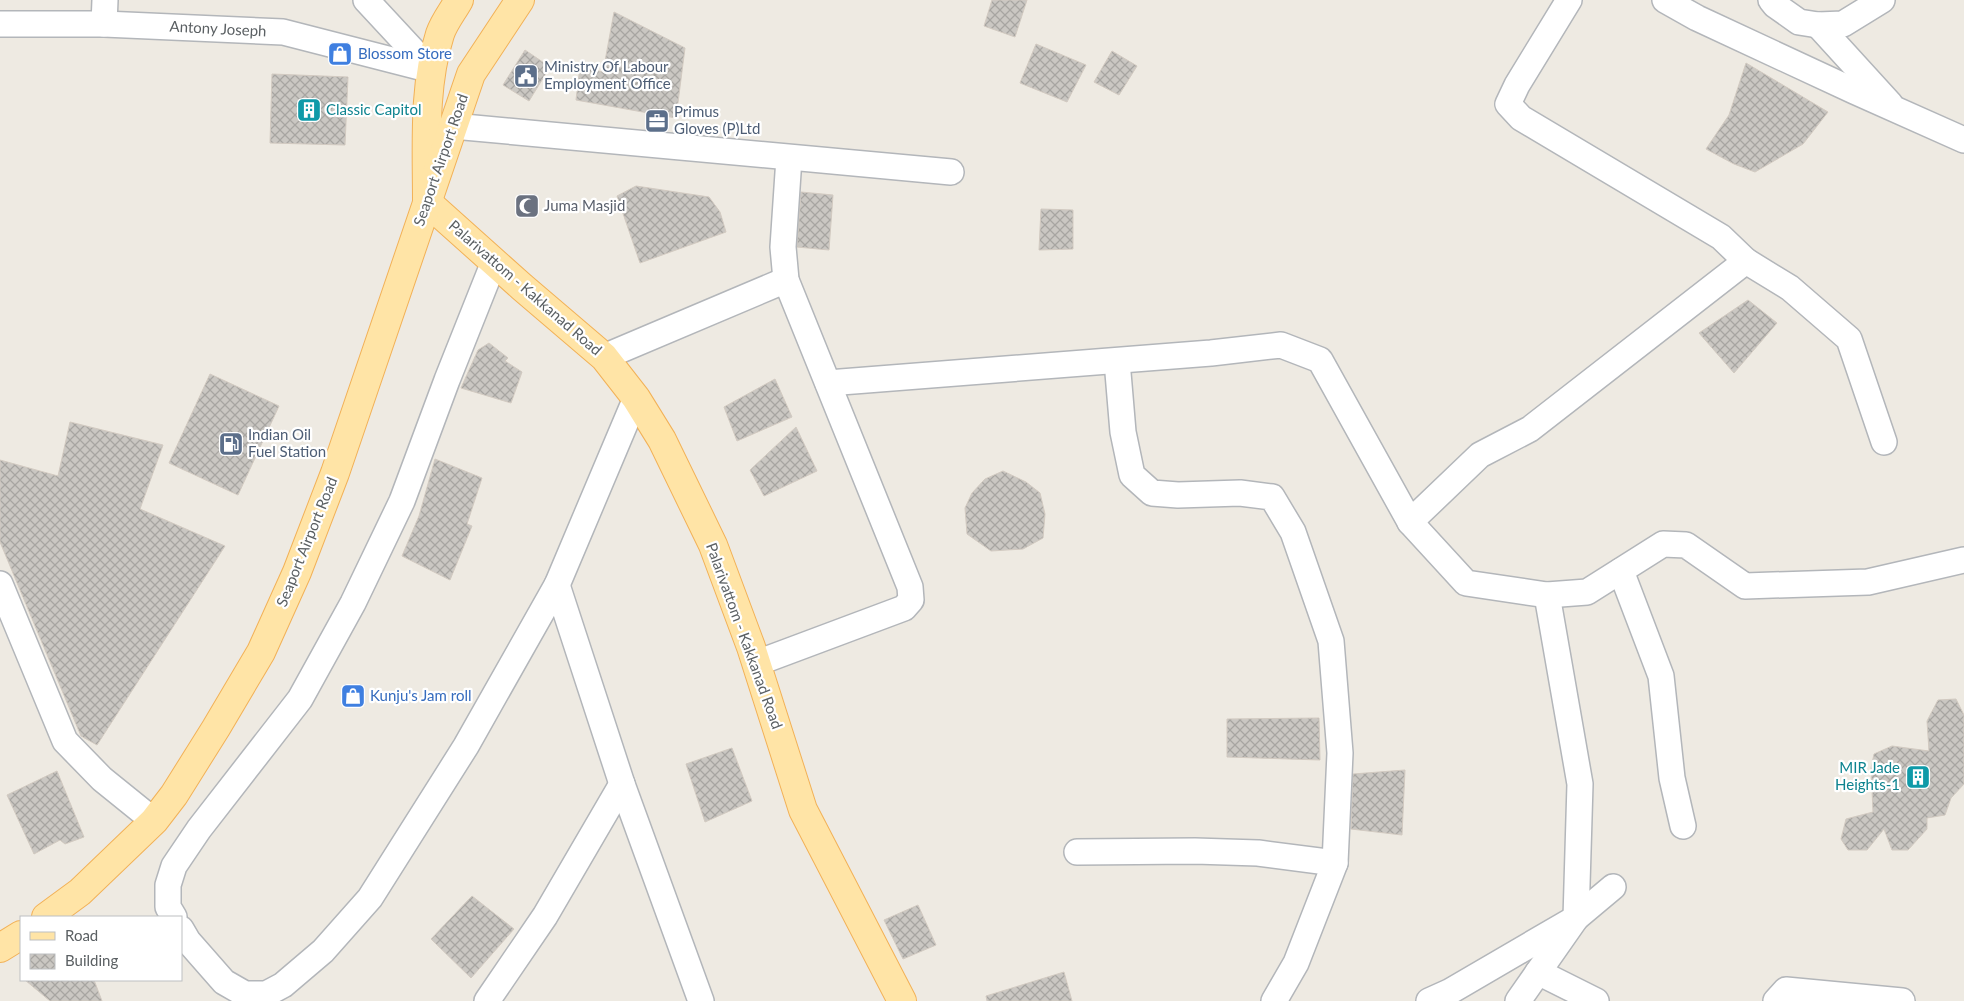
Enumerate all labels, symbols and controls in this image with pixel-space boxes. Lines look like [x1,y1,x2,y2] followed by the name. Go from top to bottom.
[169,16,267,40] street label: Antony Joseph
[327,41,353,67] shop icon: Blossom Store
[358,44,452,62] place label: Blossom Store
[544,57,671,92] place label: Ministry Of Labour Employment Office
[513,63,539,89] public building icon: Ministry Of Labour Employment Office
[409,91,471,228] street label: Seaport Airport Road
[296,97,322,123] building icon: Classic Capitol
[326,100,421,118] place label: Classic Capitol
[674,102,760,137] place label: Primus Gloves (P)Ltd
[644,108,670,134] office icon: Primus Gloves (P)Ltd
[514,193,540,219] mosque icon: Juma Masjid
[544,196,625,214] place label: Juma Masjid
[445,216,606,359] street label: Palarivattom - Kakkanad Road
[248,425,326,460] place label: Indian Oil Fuel Station
[218,431,244,457] fuel station icon: Indian Oil Fuel Station
[272,474,340,609] street label: Seaport Airport Road
[703,540,787,731] street label: Palarivattom - Kakkanad Road
[340,683,366,709] shop icon: Kunju's Jam roll
[370,686,472,704] place label: Kunju's Jam roll
[1835,758,1900,793] place label: MIR Jade Heights-1
[1905,764,1931,790] building icon: MIR Jade Heights-1
[20,916,182,981] legend
[65,926,98,944] text: Road
[65,951,118,969] text: Building

